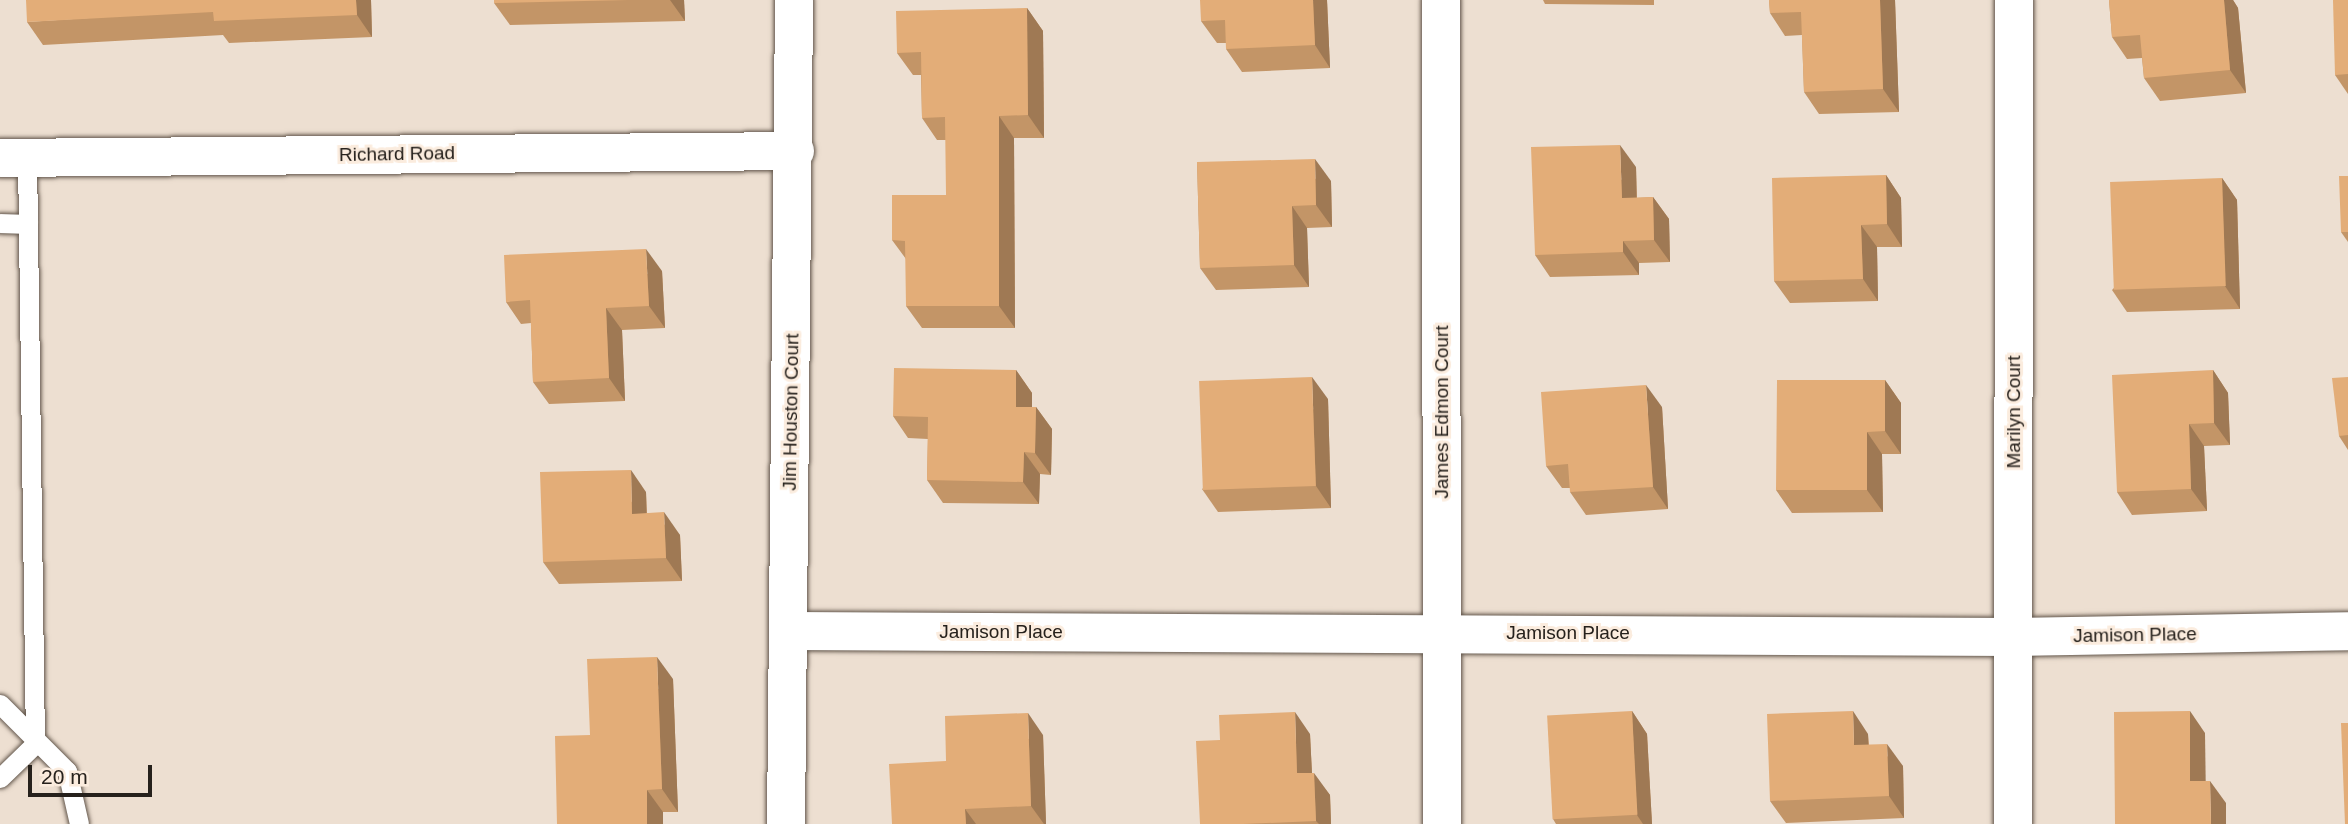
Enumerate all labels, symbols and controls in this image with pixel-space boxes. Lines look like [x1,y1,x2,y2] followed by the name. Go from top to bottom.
[339,142,455,166] street label: Richard Road
[1431,325,1453,499] street label: James Edmon Court
[778,333,804,491] street label: Jim Houston Court
[2003,356,2025,468] street label: Marilyn Court
[939,621,1063,643] street label: Jamison Place
[1506,622,1630,644] street label: Jamison Place
[2073,623,2197,647] street label: Jamison Place
[32,750,156,794] scale bar
[41,765,88,788] text: 20 m

